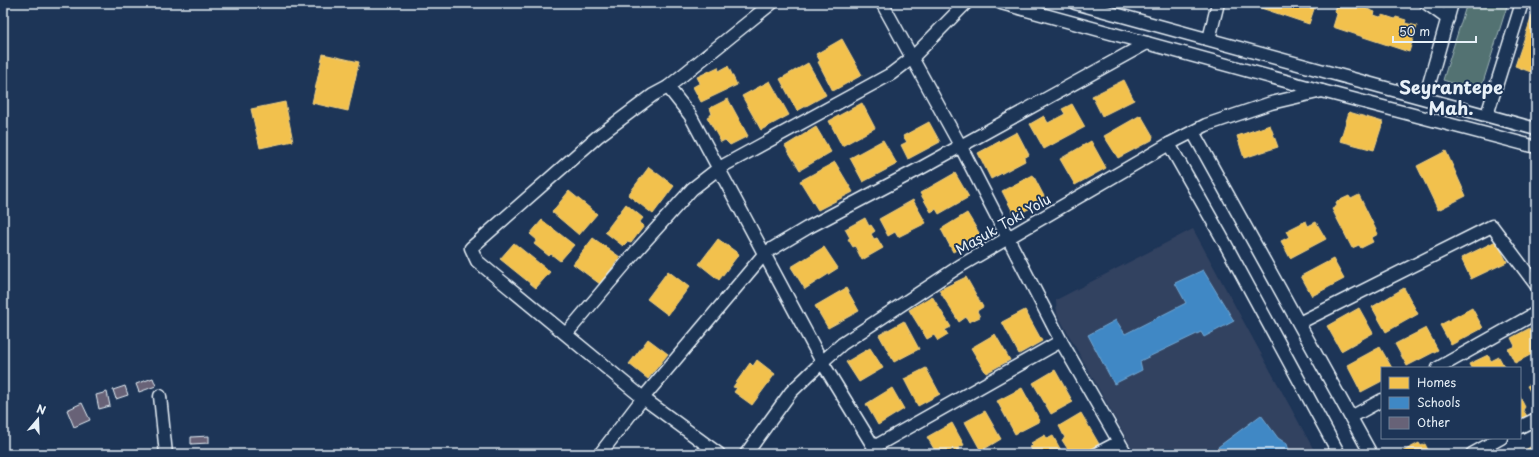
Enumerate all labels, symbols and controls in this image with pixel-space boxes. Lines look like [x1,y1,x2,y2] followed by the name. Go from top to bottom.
[1393,18,1476,44] scale bar
[1399,22,1430,40] text: 50 m
[1399,73,1503,121] district label: Seyrantepe Mah.
[951,188,1055,260] street label: Maşuk Toki Yolu
[1381,367,1521,439] legend
[1417,373,1456,391] text: Homes
[1417,393,1461,411] text: Schools
[18,399,58,439] north arrow
[35,400,49,419] text: N
[1417,413,1450,431] text: Other

